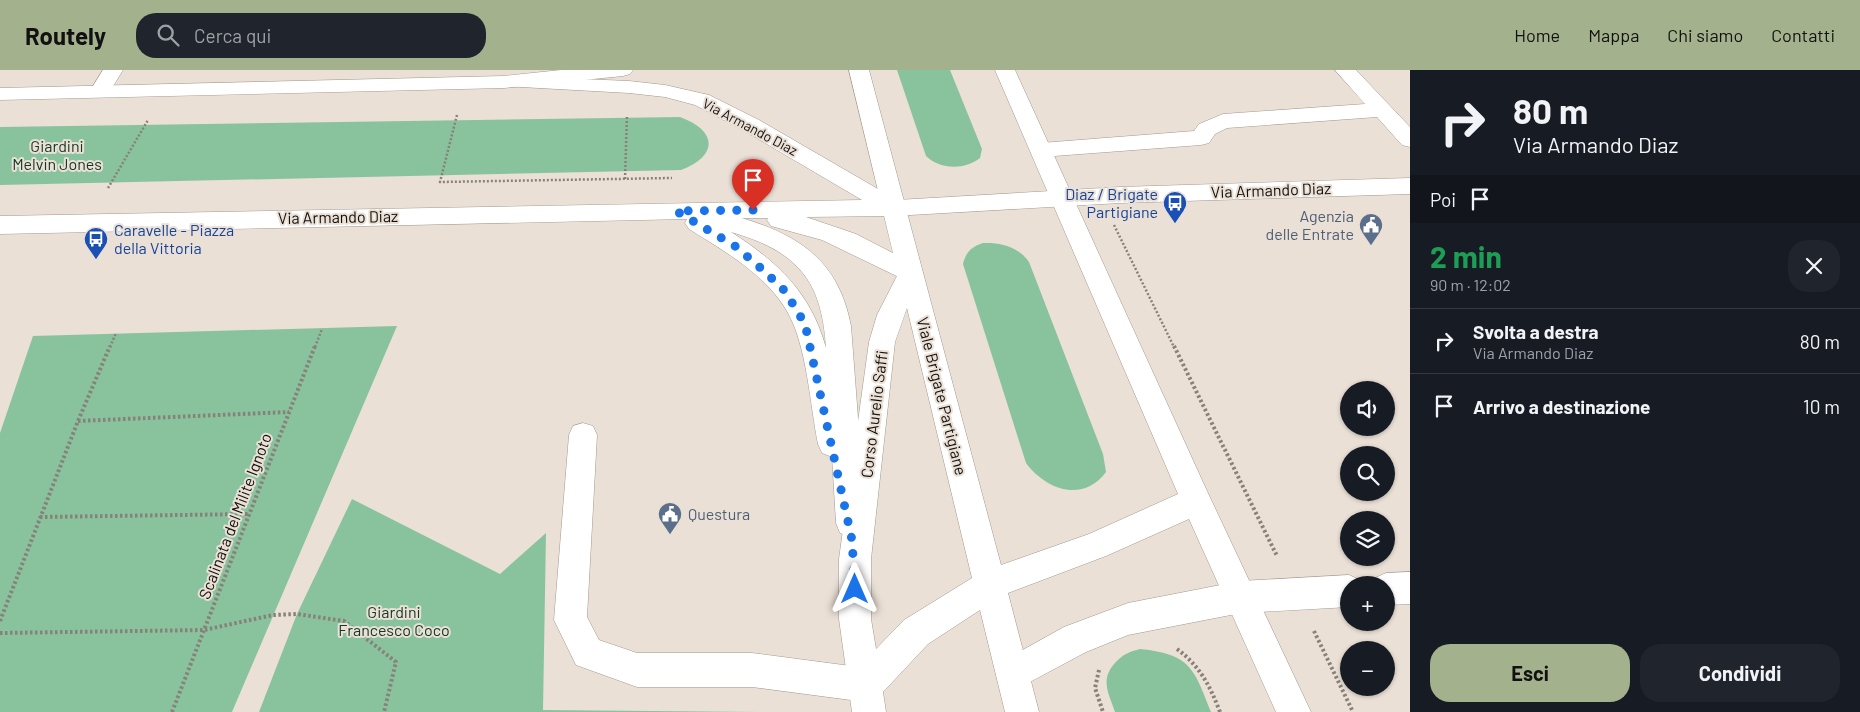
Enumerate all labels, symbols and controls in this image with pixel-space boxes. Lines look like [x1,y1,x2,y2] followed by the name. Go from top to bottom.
[136,13,486,58] search box
[25,21,106,50] text: Routely
[154,21,182,49] icon: search
[194,24,271,47] text: Cerca qui
[1514,24,1560,46] text: Home
[1588,24,1639,46] text: Mappa
[1667,24,1743,46] text: Chi siamo
[1771,24,1835,46] text: Contatti
[1513,89,1588,131] text: 80 m
[1430,90,1495,155] icon: right
[700,94,801,159] street label: Via Armando Diaz
[1513,131,1678,157] text: Via Armando Diaz
[12,136,102,173] park label: Giardini Melvin Jones
[732,159,774,210] pin
[739,166,767,194] icon: arrive
[1211,178,1331,201] street label: Via Armando Diaz
[1065,184,1158,221] place label: Diaz / Brigate Partigiane
[1466,185,1494,213] icon: arrive
[1430,188,1456,211] text: Poi
[1162,190,1188,224] bus stop icon: Diaz / Brigate Partigiane
[278,206,398,227] street label: Via Armando Diaz
[1266,206,1354,243] place label: Agenzia delle Entrate
[1358,212,1384,246] public building icon: Agenzia delle Entrate
[114,220,234,257] place label: Caravelle - Piazza della Vittoria
[83,226,109,260] bus stop icon: Caravelle - Piazza della Vittoria
[1430,238,1502,274] text: 2 min
[1788,240,1840,292] button: close
[1430,275,1511,294] text: 90 m · 12:02
[914,315,971,477] street label: Viale Brigate Partigiane
[1473,320,1599,343] text: Svolta a destra
[1430,327,1458,355] icon: right
[1800,330,1840,353] text: 80 m
[1473,343,1593,362] text: Via Armando Diaz
[856,349,891,479] street label: Corso Aurelio Saffi
[1340,381,1395,696] map controls
[1340,381,1395,436] button: sound
[1430,392,1458,420] icon: arrive
[1473,395,1651,418] text: Arrivo a destinazione
[1803,395,1840,418] text: 10 m
[194,430,275,602] street label: Scalinata del Milite Ignoto
[1340,446,1395,501] button: search
[657,501,683,535] public building icon: Questura
[688,504,750,523] place label: Questura
[1340,511,1395,566] button: layers
[828,562,880,614] position arrow
[1340,576,1395,631] button: +
[338,602,450,639] park label: Giardini Francesco Coco
[1340,641,1395,696] button: −
[1430,644,1630,702] button: Esci
[1640,644,1840,702] button: Condividi

